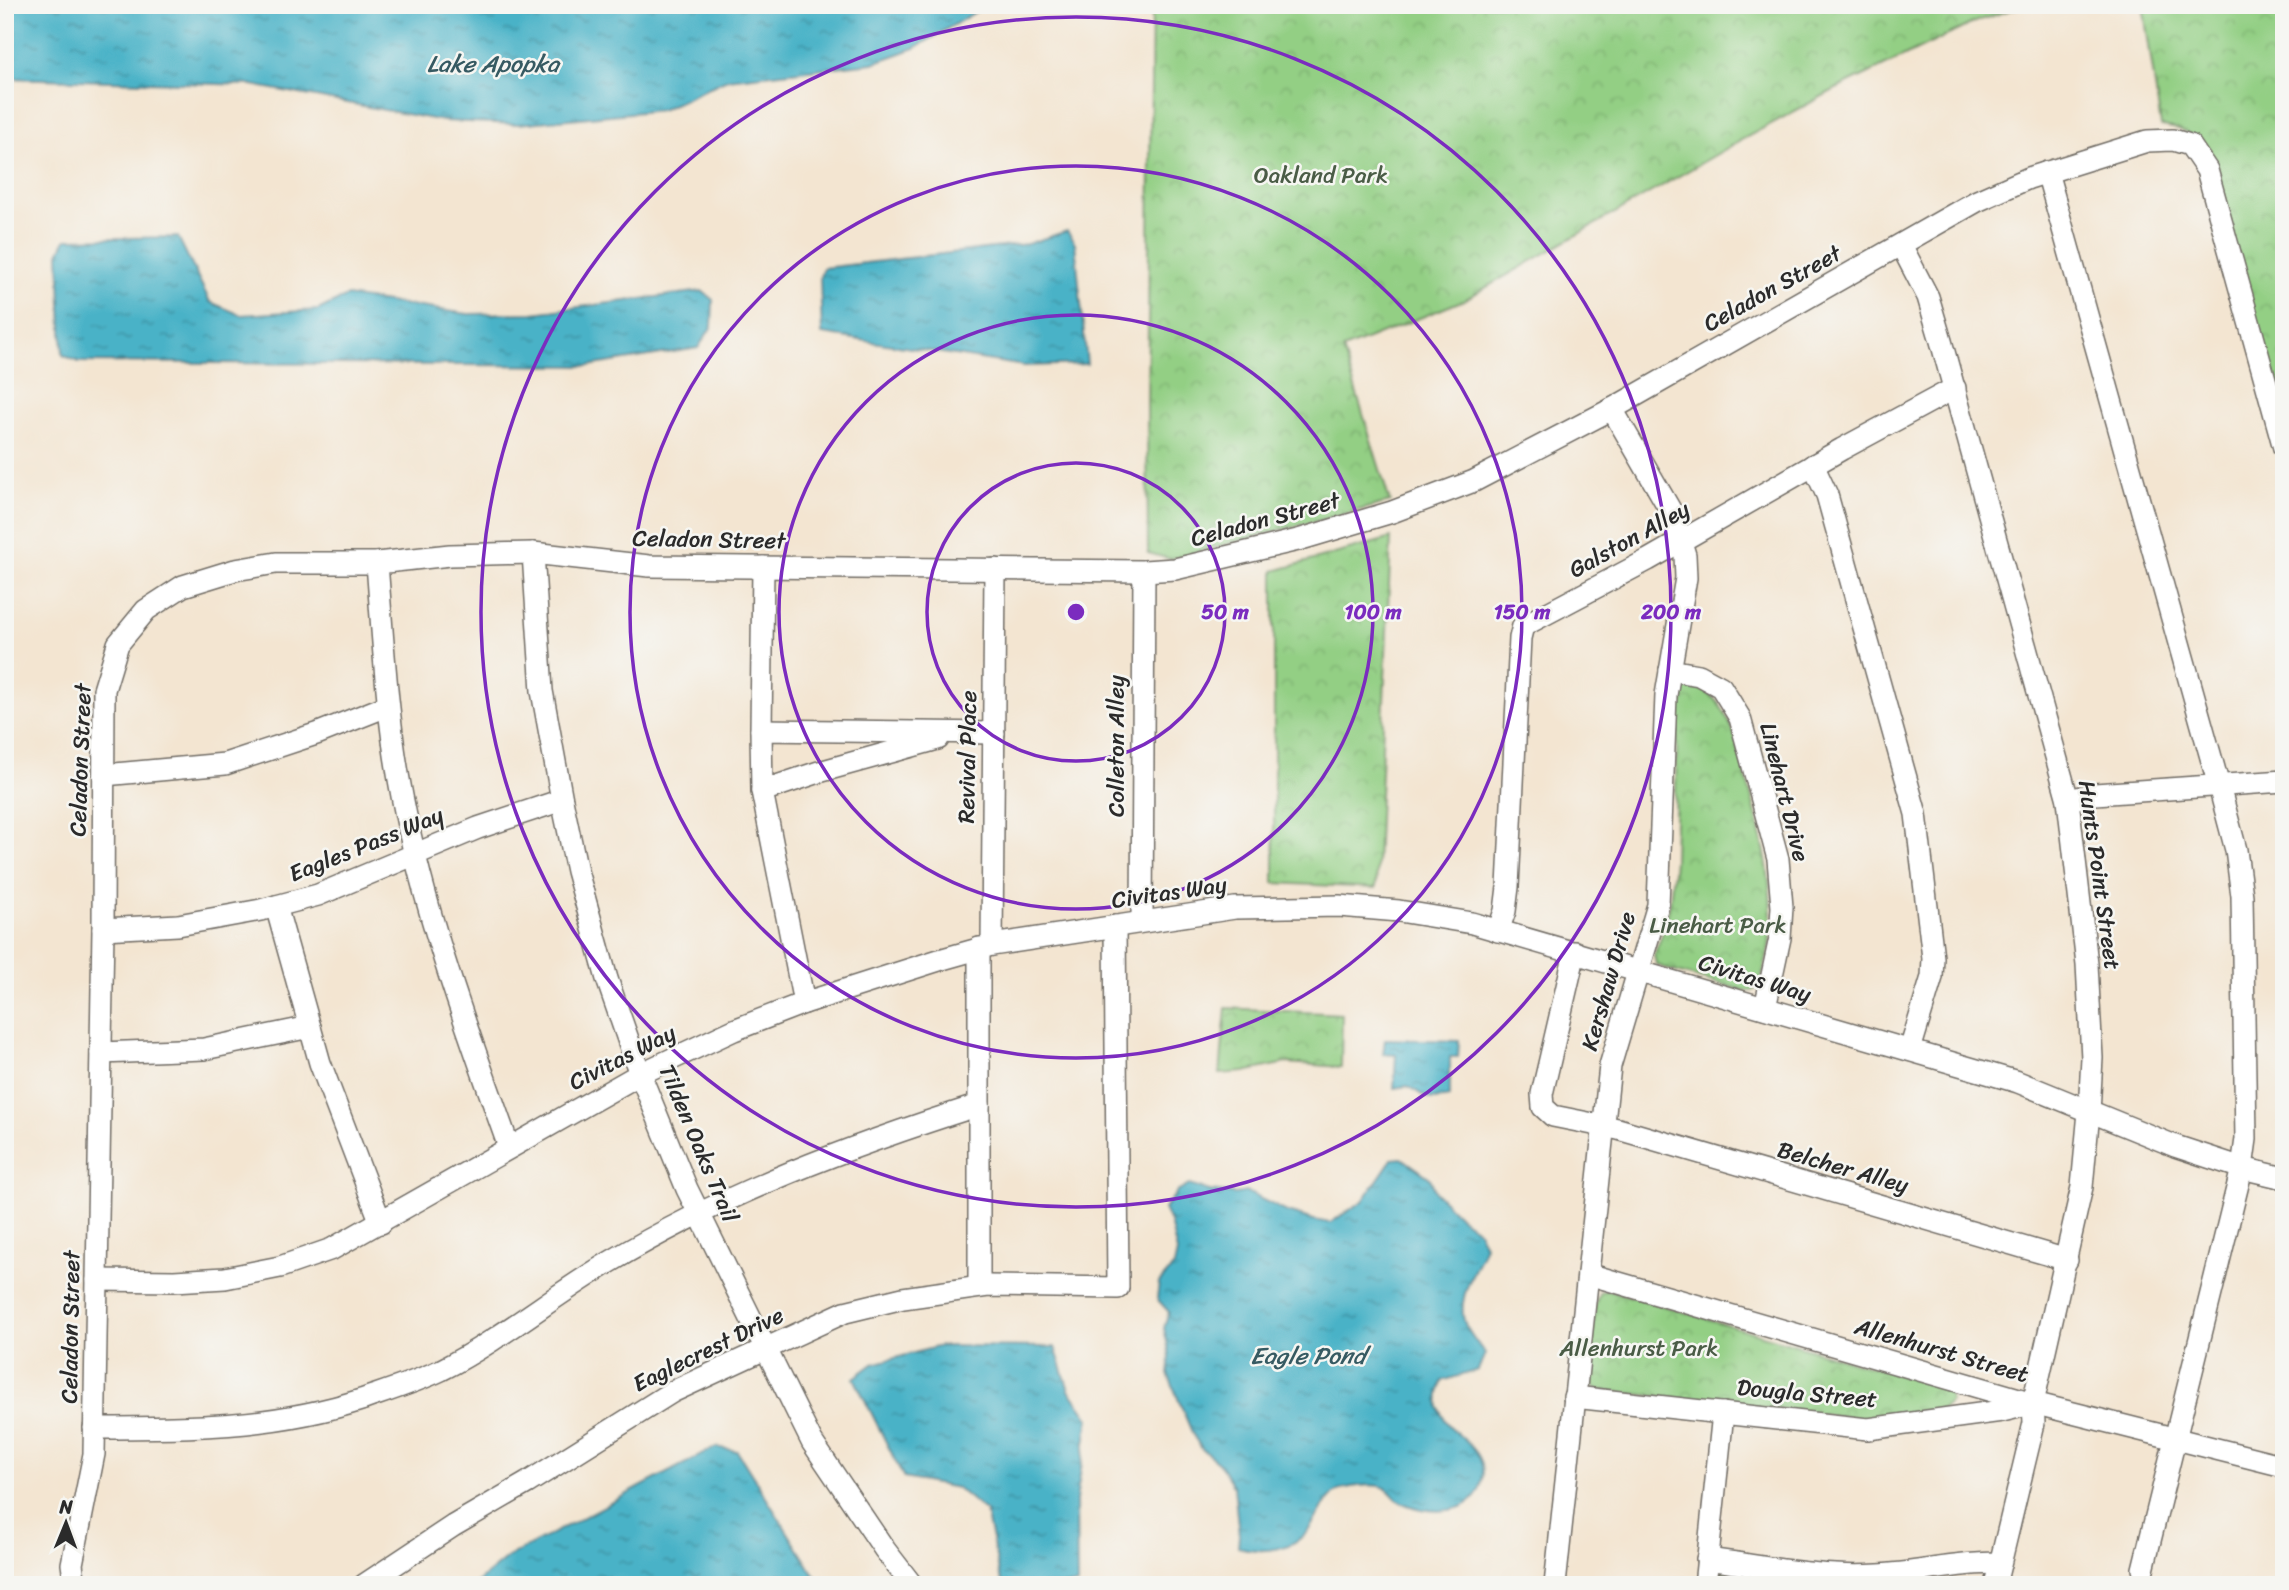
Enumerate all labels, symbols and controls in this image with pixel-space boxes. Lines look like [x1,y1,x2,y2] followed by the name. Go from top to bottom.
[427,43,561,85] water label: Lake Apopka
[1254,155,1388,196] park label: Oakland Park
[1695,233,1851,343] street label: Celadon Street
[1186,479,1346,559] street label: Celadon Street
[1561,489,1698,590] street label: Galston Alley
[632,518,788,561] street label: Celadon Street
[1201,593,1250,631] text: 50 m
[1344,593,1402,631] text: 100 m
[1494,593,1551,631] text: 150 m
[1640,593,1702,631] text: 200 m
[1064,600,1088,624] centre of rings
[1096,675,1137,817] street label: Colleton Alley
[57,681,104,837] street label: Celadon Street
[946,690,989,824] street label: Revival Place
[1747,718,1822,866] street label: Linehart Drive
[2066,778,2133,973] street label: Hunts Point Street
[283,795,450,894] street label: Eagles Pass Way
[1109,864,1229,921] street label: Civitas Way
[1649,905,1787,946] park label: Linehart Park
[1569,906,1648,1056] street label: Kershaw Drive
[1693,942,1816,1015] street label: Civitas Way
[561,1013,683,1102] street label: Civitas Way
[647,1058,751,1229] street label: Tilden Oaks Trail
[1772,1129,1913,1206] street label: Belcher Alley
[49,1248,92,1404] street label: Celadon Street
[625,1295,791,1404] street label: Eaglecrest Drive
[1849,1306,2034,1395] street label: Allenhurst Street
[1559,1328,1718,1369] park label: Allenhurst Park
[1250,1335,1372,1377] water label: Eagle Pond
[1735,1367,1879,1420] street label: Dougla Street
[32,1488,102,1558] north arrow
[58,1490,74,1523] text: N

